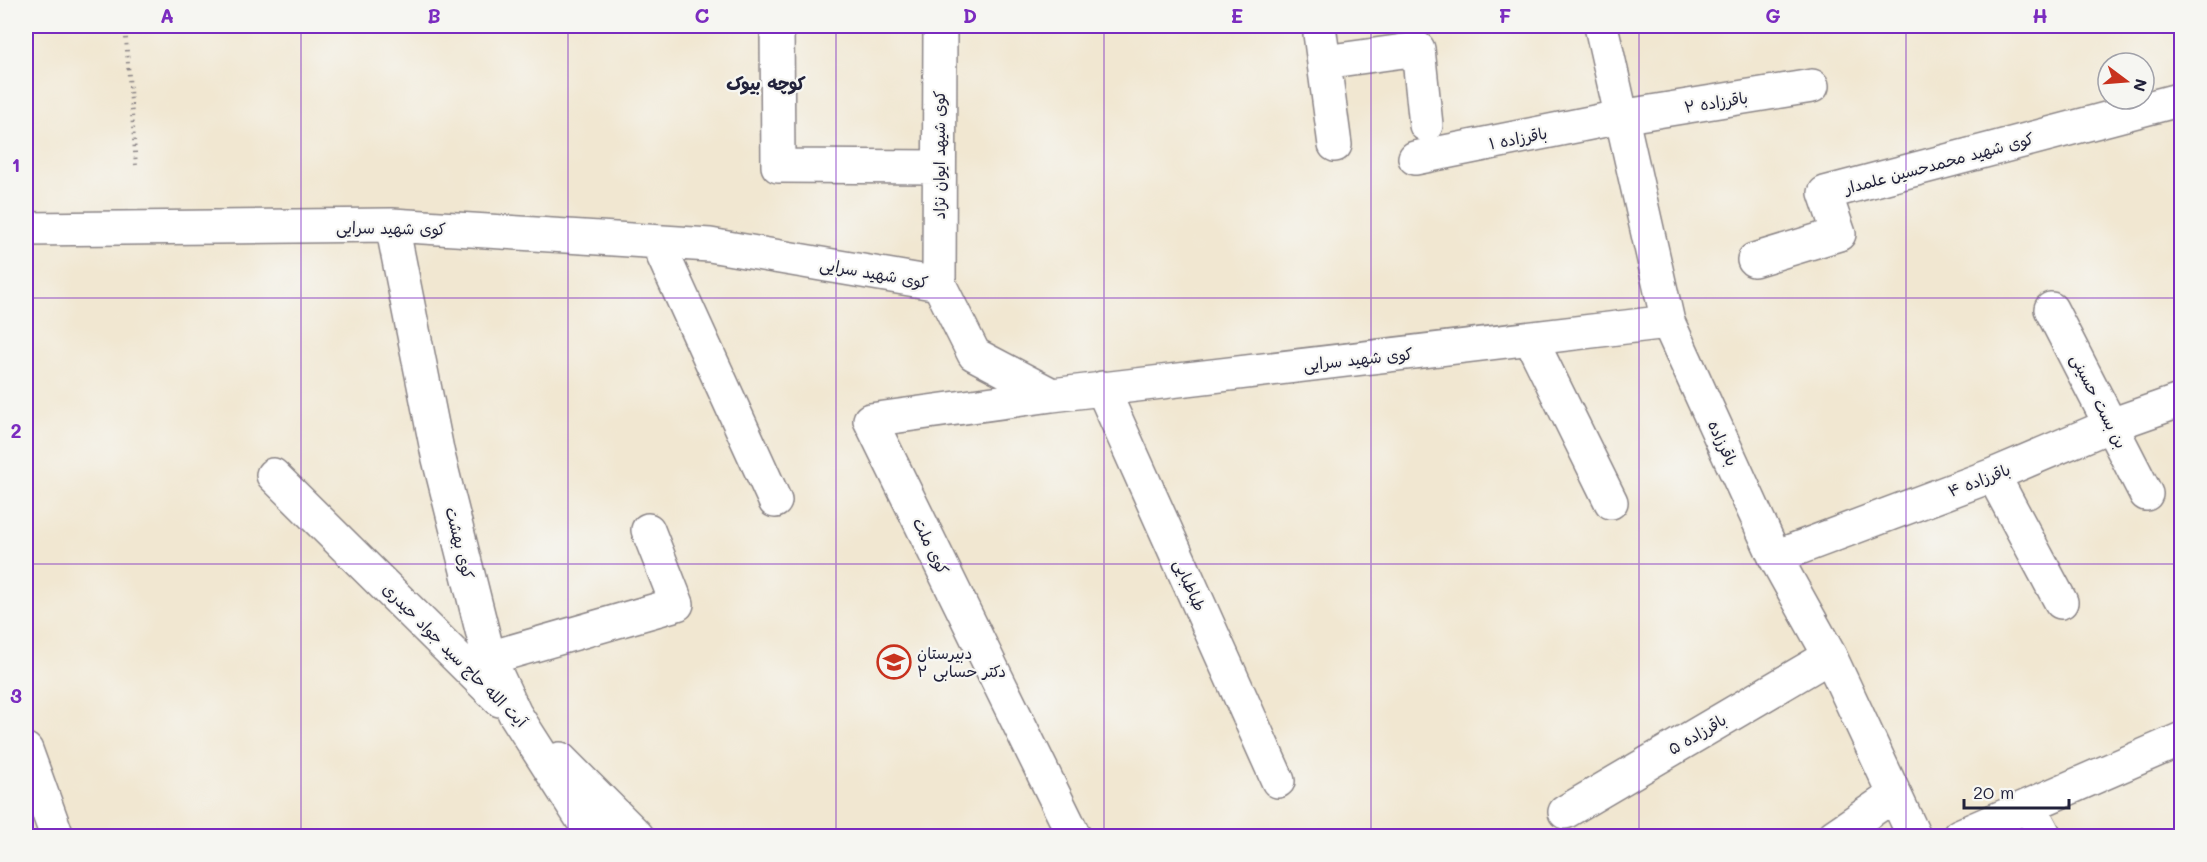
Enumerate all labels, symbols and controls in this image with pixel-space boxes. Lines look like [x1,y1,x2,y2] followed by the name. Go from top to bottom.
[160,2,174,28] text: A
[427,2,441,28] text: B
[695,2,710,28] text: C
[963,2,977,28] text: D
[1231,2,1243,28] text: E
[1499,2,1512,28] text: F
[1765,2,1781,28] text: G
[2032,2,2048,28] text: H
[2096,51,2156,111] north arrow
[726,71,806,95] district label: کوچه بیوک
[2129,77,2153,94] text: N
[1683,86,1749,117] street label: باقرزاده ۲
[928,90,950,220] street label: کوی شیهد ایوان نژاد
[1487,122,1549,153] street label: باقرزاده ۱
[1840,127,2036,199] street label: کوی شهید محمدحسین علمدار
[12,151,20,177] text: 1
[336,216,446,240] street label: کوی شهید سرایی
[818,253,930,293] street label: کوی شهید سرایی
[1302,342,1414,376] street label: کوی شهید سرایی
[2066,350,2132,452] street label: بن بست حسینی
[10,417,22,443] text: 2
[1704,417,1743,469] street label: باقرزاده
[1945,458,2013,501] street label: باقرزاده ۴
[440,505,480,581] street label: کوی بهشت
[908,514,954,578] street label: کوی ملت
[1169,556,1211,614] street label: طباطبایی
[378,578,533,733] street label: آیت الله حاج سید جواد حیدری
[917,642,1006,682] place label: دبیرستان دکتر حسابی ۲
[876,644,912,680] school or university icon: دبیرستان دکتر حسابی ۲
[10,682,22,708] text: 3
[1664,708,1730,759] street label: باقرزاده ۵
[1964,772,2069,810] scale bar
[1973,780,2014,804] text: 20 m

